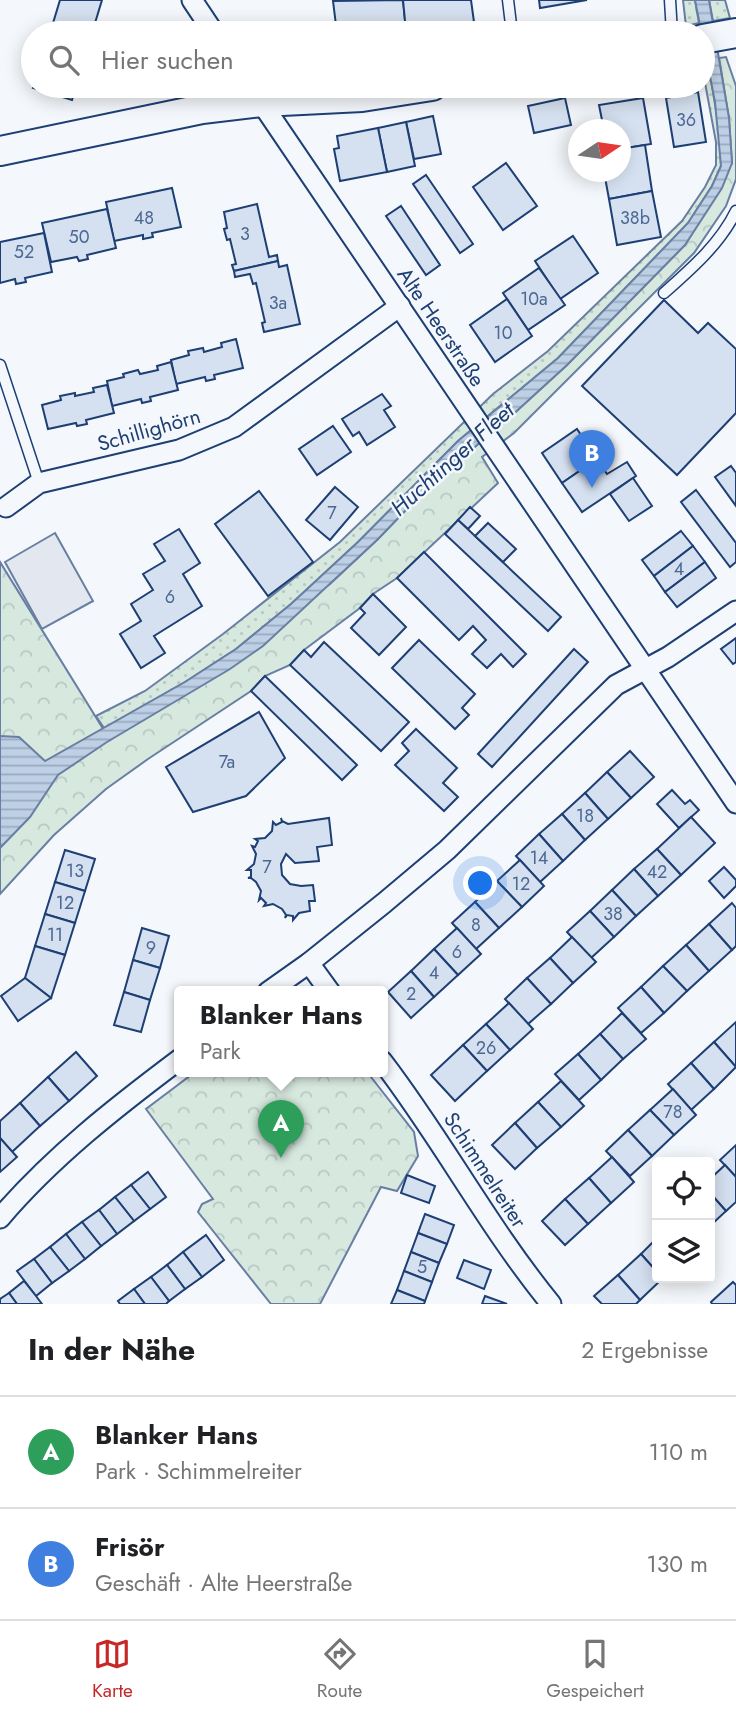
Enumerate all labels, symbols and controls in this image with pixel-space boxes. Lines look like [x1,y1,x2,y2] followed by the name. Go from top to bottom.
[21,21,715,98] search box
[45,41,83,79] icon: search
[101,41,234,79] text: Hier suchen
[676,107,696,133] house number: 36
[568,119,631,182] north arrow
[134,205,154,231] house number: 48
[620,205,650,231] house number: 38b
[240,221,250,247] house number: 3
[69,224,90,250] house number: 50
[14,239,34,265] house number: 52
[390,261,492,393] street label: Alte Heerstraße
[520,286,548,312] house number: 10a
[269,290,287,316] house number: 3a
[494,320,513,346] house number: 10
[383,393,523,524] water label: Huchtinger Fleet
[94,401,204,459] street label: Schillighörn
[569,430,615,488] pin: B
[327,500,337,526] house number: 7
[674,556,684,582] house number: 4
[165,584,175,610] house number: 6
[219,749,235,775] house number: 7a
[576,803,594,829] house number: 18
[530,845,548,871] house number: 14
[262,854,272,880] house number: 7
[66,858,84,884] house number: 13
[647,859,667,885] house number: 42
[463,866,497,900] your location
[512,871,530,897] house number: 12
[56,890,74,916] house number: 12
[603,901,623,927] house number: 38
[471,912,481,938] house number: 8
[47,922,63,948] house number: 11
[146,935,156,961] house number: 9
[452,939,462,965] house number: 6
[429,960,439,986] house number: 4
[406,981,416,1007] house number: 2
[174,986,388,1077] popup
[200,996,362,1034] text: Blanker Hans
[200,1034,241,1068] text: Park
[476,1035,496,1061] house number: 26
[663,1099,683,1125] house number: 78
[258,1100,304,1158] pin: A
[436,1106,534,1234] street label: Schimmelreiter
[652,1157,715,1283] map controls
[652,1157,715,1220] button: locate
[652,1220,715,1283] button: layers
[417,1254,427,1280] house number: 5
[28,1328,195,1371] text: In der Nähe
[581,1333,708,1367] text: 2 Ergebnisse
[95,1416,258,1454] text: Blanker Hans
[43,1435,59,1469] text: A
[649,1435,708,1469] text: 110 m
[95,1454,302,1488] text: Park · Schimmelreiter
[95,1528,165,1566] text: Frisör
[43,1547,59,1581] text: B
[646,1547,708,1581] text: 130 m
[95,1566,352,1600] text: Geschäft · Alte Heerstraße
[92,1635,133,1704] tab: Karte
[317,1635,362,1704] tab: Route
[546,1635,644,1704] tab: Gespeichert

